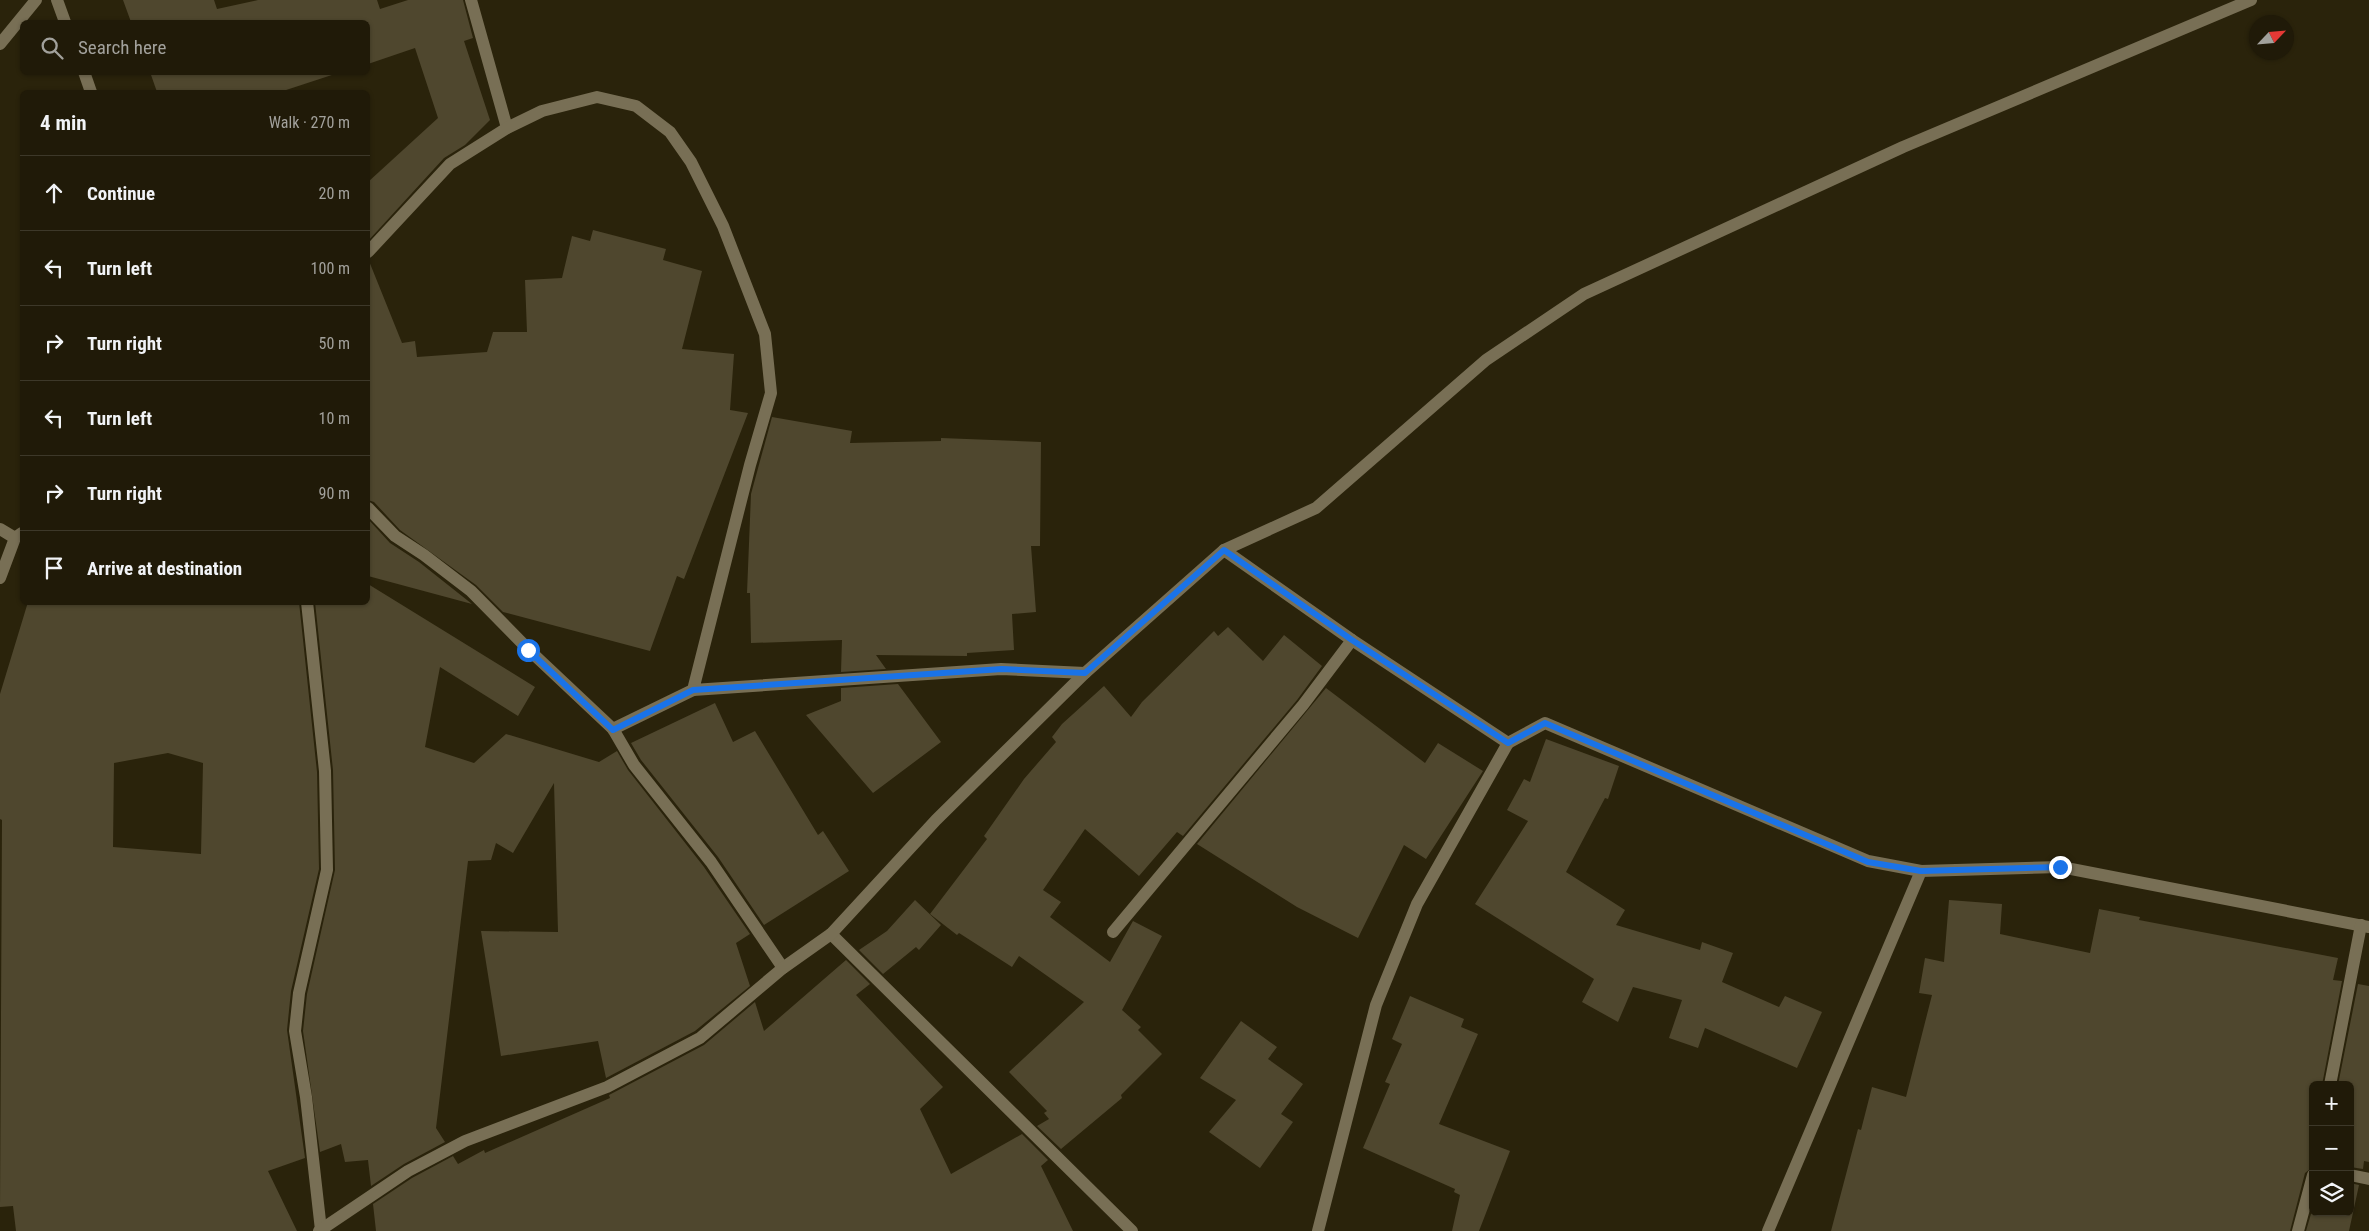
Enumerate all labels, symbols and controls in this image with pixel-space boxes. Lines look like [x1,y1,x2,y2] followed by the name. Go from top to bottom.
[2249,15,2294,60] north arrow
[20,20,370,75] search box
[38,34,66,62] icon: search
[78,36,166,59] text: Search here
[40,111,87,135] text: 4 min
[269,113,350,132] text: Walk · 270 m
[40,179,68,207] icon: ahead
[87,182,155,205] text: Continue
[318,184,350,203] text: 20 m
[40,254,68,282] icon: left
[87,257,152,280] text: Turn left
[311,259,350,278] text: 100 m
[40,329,68,357] icon: right
[87,332,162,355] text: Turn right
[318,334,350,353] text: 50 m
[40,404,68,432] icon: left
[87,407,152,430] text: Turn left
[318,409,350,428] text: 10 m
[40,479,68,507] icon: right
[87,482,162,505] text: Turn right
[318,484,350,503] text: 90 m
[40,554,68,582] icon: arrive
[87,557,242,580] text: Arrive at destination
[517,639,540,662] route start
[2049,856,2072,879] route end
[2309,1081,2354,1216] map controls
[2309,1081,2354,1126] button: +
[2309,1126,2354,1171] button: −
[2309,1171,2354,1216] button: layers

